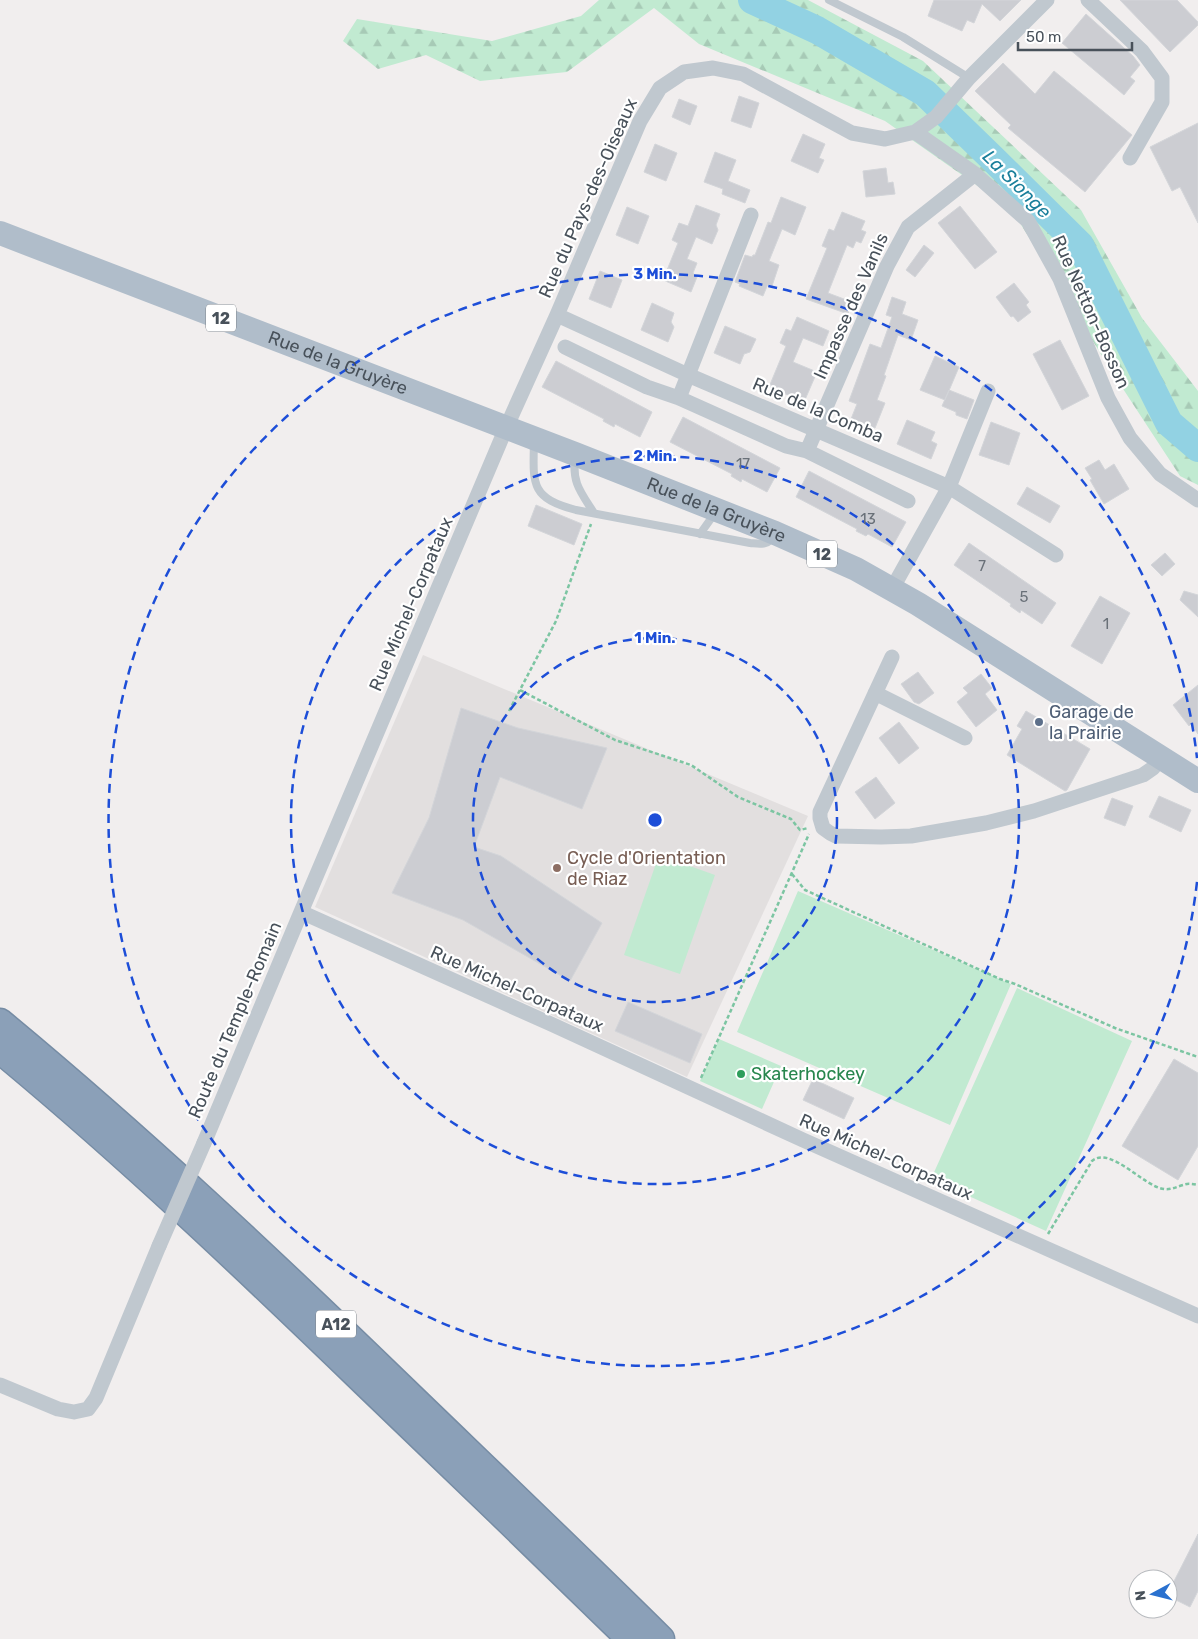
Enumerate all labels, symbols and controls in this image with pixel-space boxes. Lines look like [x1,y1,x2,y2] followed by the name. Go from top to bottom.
[1018,20,1132,52] scale bar
[1026,28,1061,46] text: 50 m
[534,94,642,301] street label: Rue du Pays-des-Oiseaux
[978,145,1056,223] water label: La Sionge
[809,229,893,383] street label: Impasse des Vanils
[1047,232,1135,392] street label: Rue Netton-Bosson
[633,265,677,283] text: 3 Min.
[206,304,236,332] road number: 12
[265,326,411,400] street label: Rue de la Gruyère
[749,373,887,447] street label: Rue de la Comba
[633,447,677,465] text: 2 Min.
[736,455,750,473] house number: 17
[644,473,789,547] street label: Rue de la Gruyère
[860,510,876,528] house number: 13
[364,513,458,694] street label: Rue Michel-Corpataux
[807,540,837,568] road number: 12
[978,557,986,575] house number: 7
[1020,588,1029,606] house number: 5
[1103,615,1109,633] house number: 1
[634,629,676,647] text: 1 Min.
[1049,701,1134,744] place label: Garage de la Prairie
[1033,716,1045,728] marker: Garage de la Prairie
[646,811,664,829] centre of rings
[567,847,726,890] place label: Cycle d'Orientation de Riaz
[551,862,563,874] marker: Cycle d'Orientation de Riaz
[184,918,286,1122] street label: Route du Temple-Romain
[427,941,607,1037] street label: Rue Michel-Corpataux
[751,1063,865,1085] place label: Skaterhockey
[735,1068,747,1080] marker: Skaterhockey
[796,1109,976,1205] street label: Rue Michel-Corpataux
[316,1310,356,1338] road number: A12
[1128,1569,1178,1619] north arrow
[1132,1589,1150,1602] text: N

